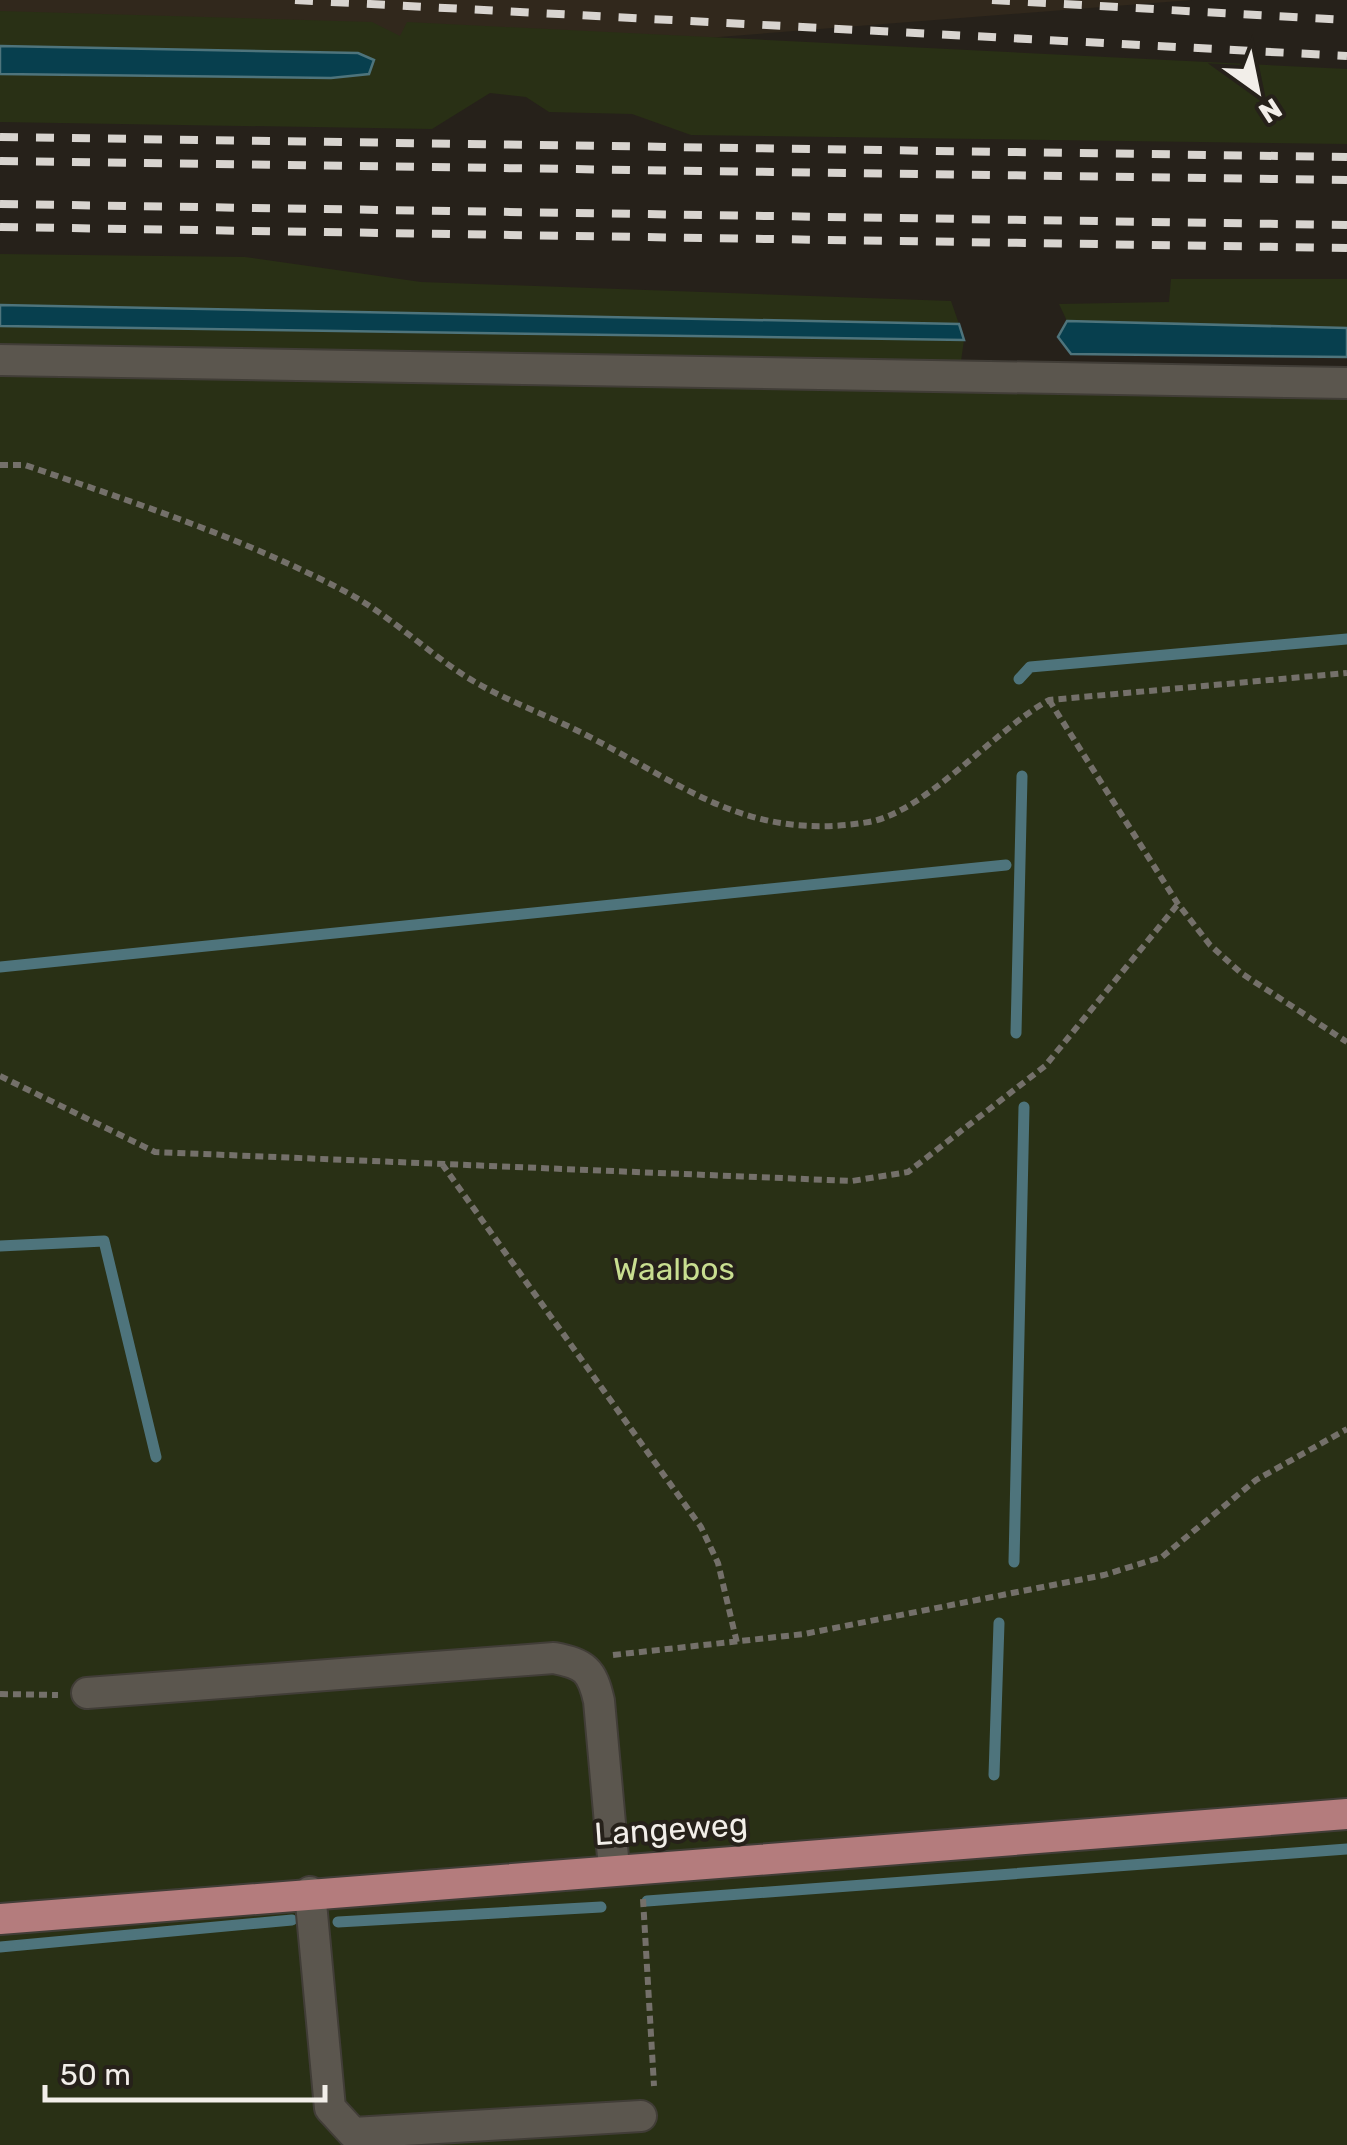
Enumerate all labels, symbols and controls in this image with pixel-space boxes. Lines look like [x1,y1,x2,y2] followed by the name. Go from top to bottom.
[1207,40,1307,140] north arrow
[1253,91,1288,130] text: N
[613,1250,735,1288] park label: Waalbos
[593,1805,749,1853] street label: Langeweg
[45,2040,325,2102] scale bar
[60,2057,131,2093] text: 50 m

